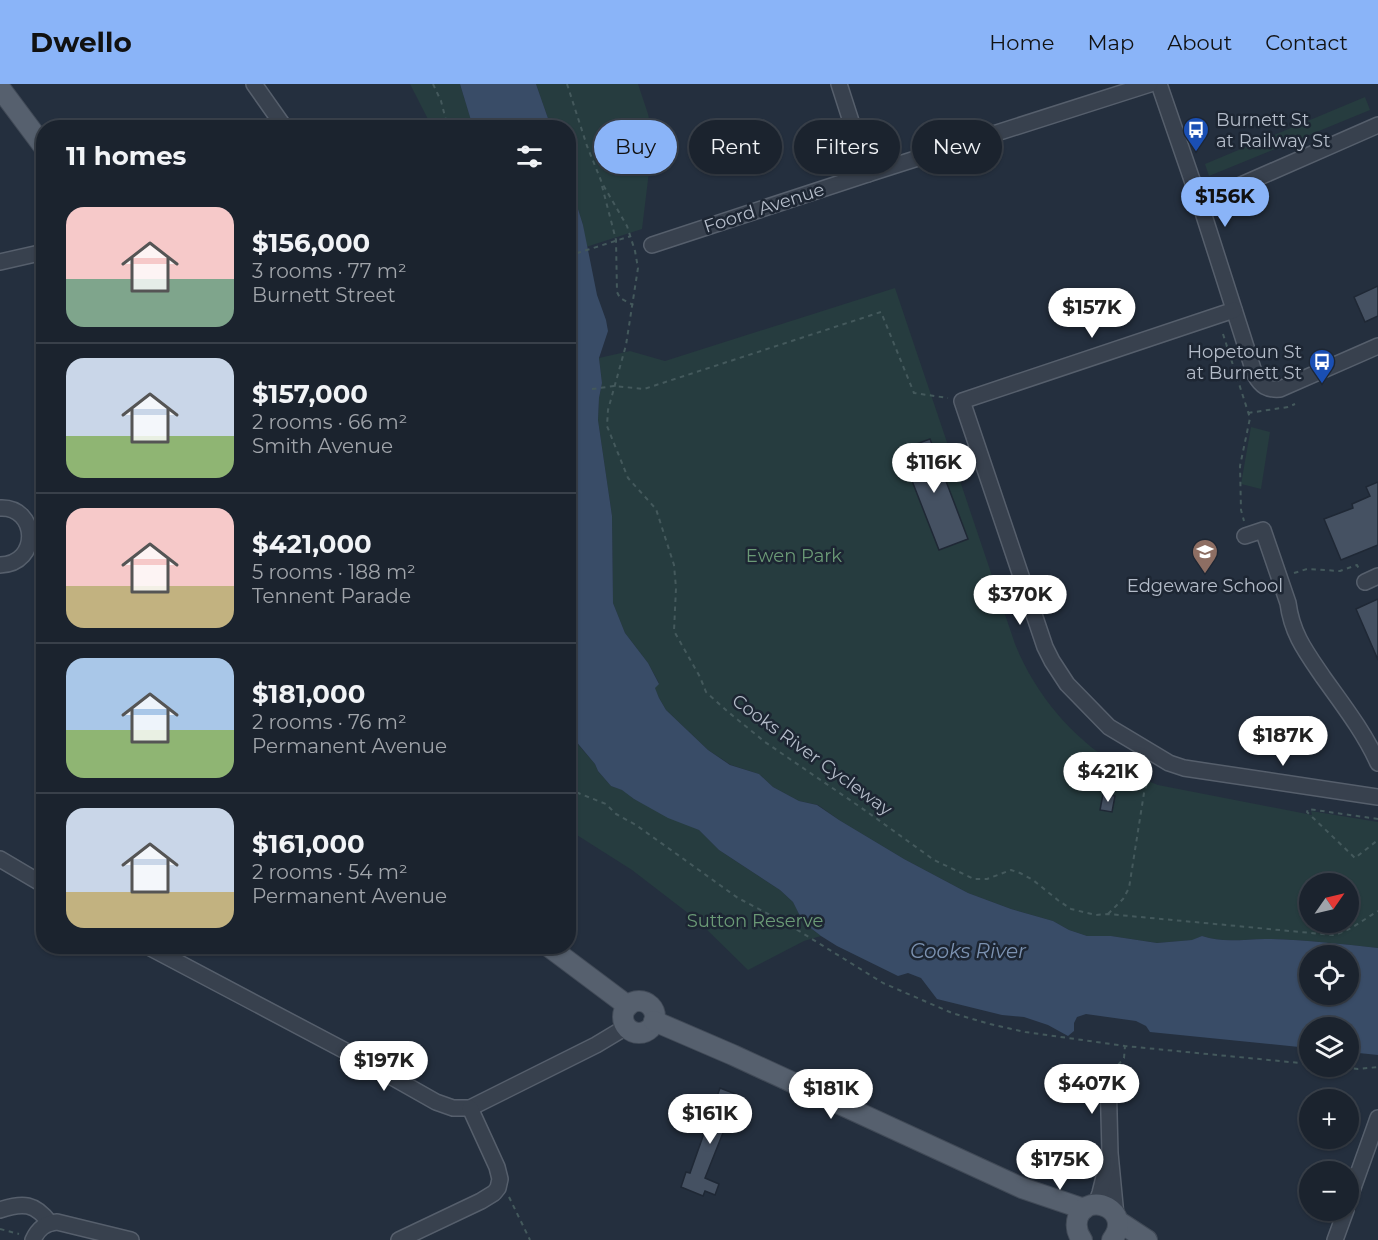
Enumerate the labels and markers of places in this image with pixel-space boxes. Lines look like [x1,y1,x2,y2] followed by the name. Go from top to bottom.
[1216,109,1330,152] place label: Burnett St at Railway St
[1181,115,1211,153] bus stop icon: Burnett St at Railway St
[1183,177,1267,228] pin: $156K
[1050,288,1134,339] pin: $157K
[1186,341,1302,384] place label: Hopetoun St at Burnett St
[1307,347,1337,385] bus stop icon: Hopetoun St at Burnett St
[892,443,976,494] pin: $116K
[1190,537,1220,575] school or university icon: Edgeware School
[978,575,1062,626] pin: $370K
[1127,575,1283,597] place label: Edgeware School
[1241,716,1325,767] pin: $187K
[1066,752,1150,803] pin: $421K
[342,1041,426,1092] pin: $197K
[1050,1064,1134,1115] pin: $407K
[789,1069,873,1120] pin: $181K
[668,1094,752,1145] pin: $161K
[1018,1140,1102,1191] pin: $175K

